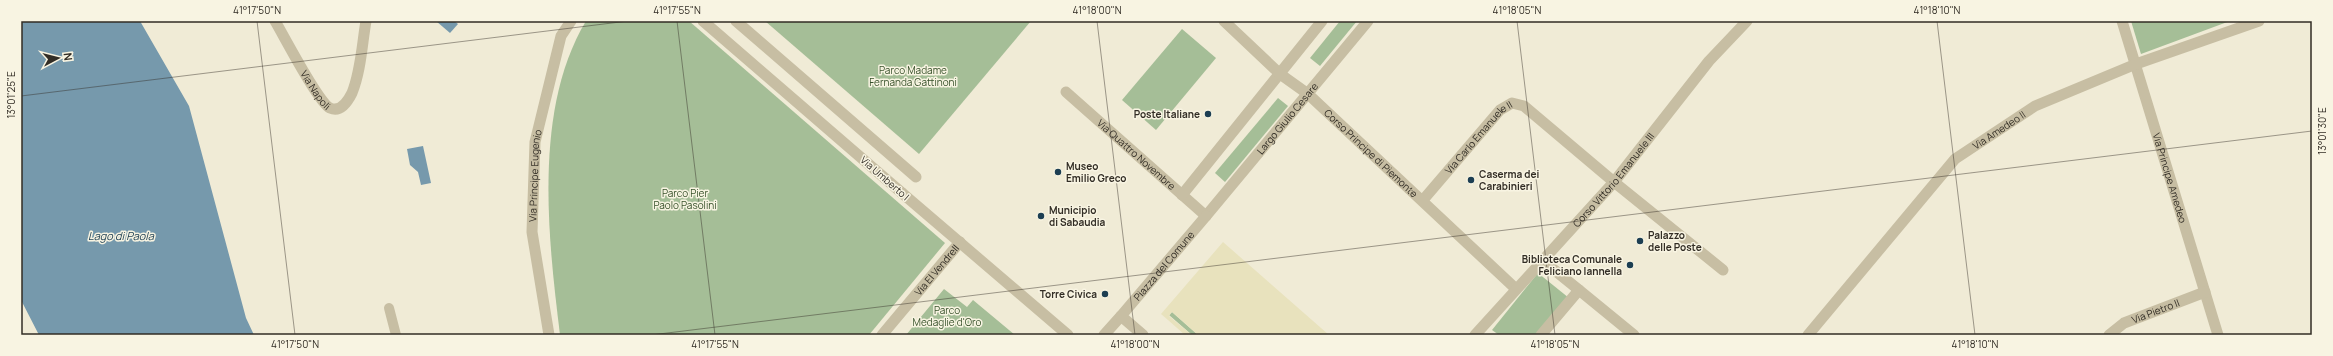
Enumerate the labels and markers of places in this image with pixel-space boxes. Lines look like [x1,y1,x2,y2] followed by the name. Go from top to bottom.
[1134,107,1200,121] place label: Poste Italiane
[1203,109,1213,119] marker: Poste Italiane
[1066,159,1126,185] place label: Museo Emilio Greco
[1053,167,1063,177] marker: Museo Emilio Greco
[1479,167,1539,193] place label: Caserma dei Carabinieri
[1466,175,1476,185] marker: Caserma dei Carabinieri
[1049,203,1105,229] place label: Municipio di Sabaudia
[1036,211,1046,221] marker: Municipio di Sabaudia
[1648,228,1702,254] place label: Palazzo delle Poste
[1635,236,1645,246] marker: Palazzo delle Poste
[1522,252,1622,278] place label: Biblioteca Comunale Feliciano Iannella
[1625,260,1635,270] marker: Biblioteca Comunale Feliciano Iannella
[1040,287,1097,301] place label: Torre Civica
[1100,289,1110,299] marker: Torre Civica

